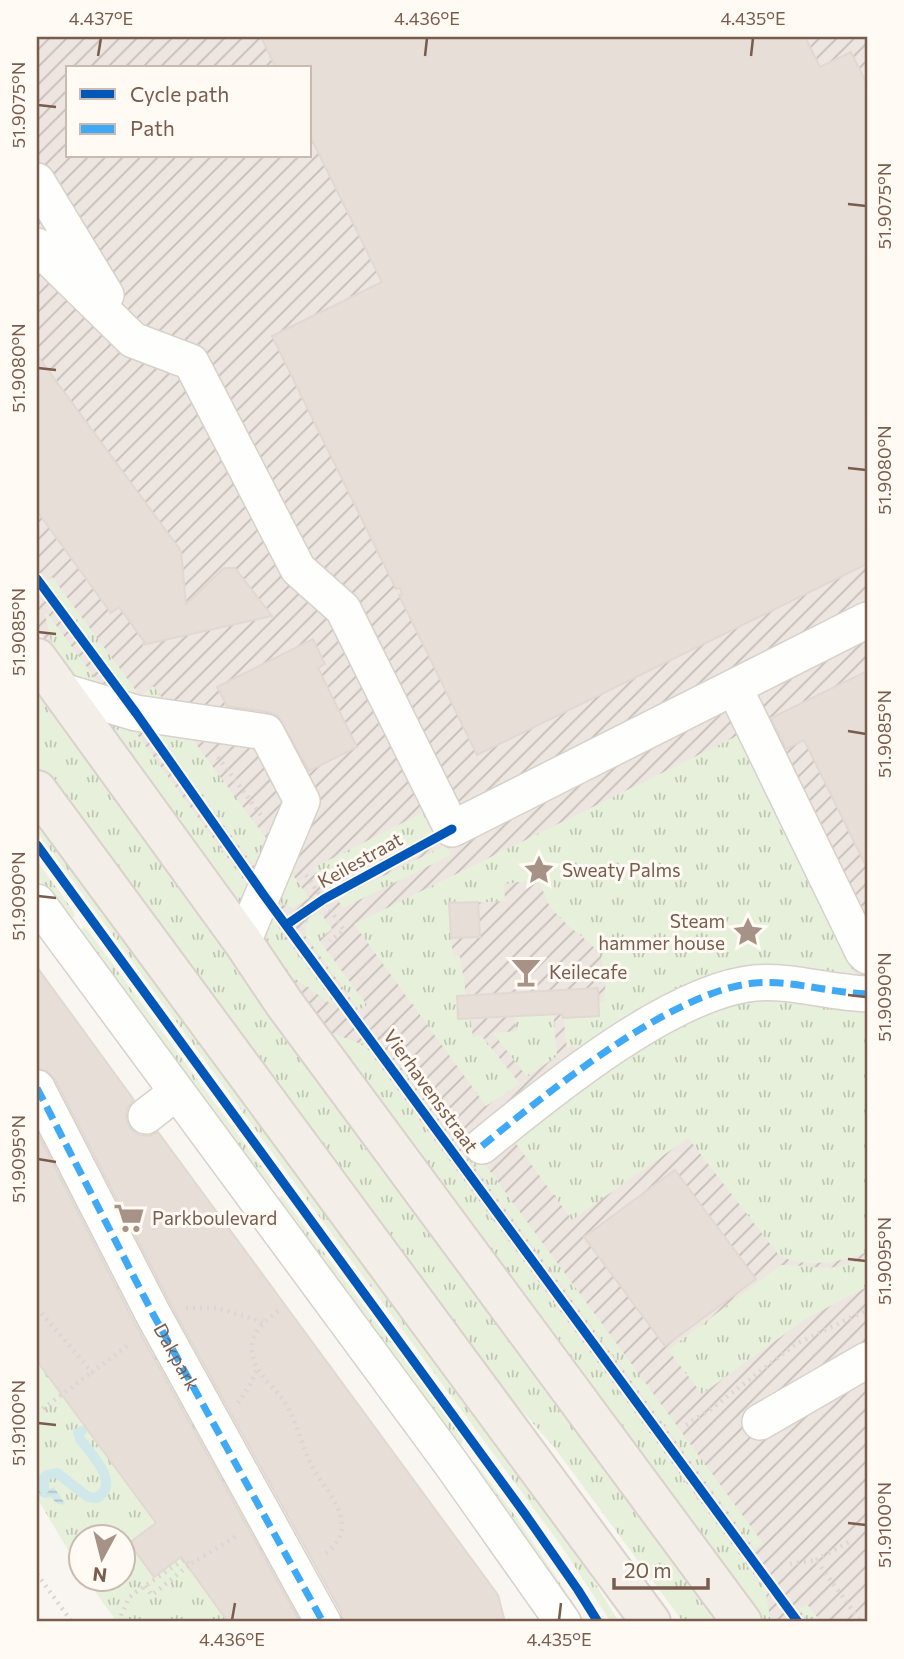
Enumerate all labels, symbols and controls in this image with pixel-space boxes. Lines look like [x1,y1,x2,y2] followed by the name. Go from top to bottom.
[69,7,133,29] text: 4.437°E
[394,7,460,29] text: 4.436°E
[720,7,786,29] text: 4.435°E
[7,62,29,148] text: 51.9075°N
[66,66,312,158] legend
[130,81,229,106] text: Cycle path
[130,115,175,140] text: Path
[873,163,895,249] text: 51.9075°N
[7,323,29,413] text: 51.9080°N
[873,425,895,515] text: 51.9080°N
[7,588,29,676] text: 51.9085°N
[873,690,895,778] text: 51.9085°N
[313,827,406,892] street label: Keilestraat
[7,851,29,941] text: 51.9090°N
[522,853,556,887] place icon: Sweaty Palms
[562,858,681,881] place label: Sweaty Palms
[598,909,725,954] place label: Steam hammer house
[731,915,765,949] place icon: Steam hammer house
[873,952,895,1042] text: 51.9090°N
[509,955,543,989] bar icon: Keilecafe
[549,960,627,983] place label: Keilecafe
[379,1025,484,1157] street label: Vierhavensstraat
[7,1115,29,1203] text: 51.9095°N
[112,1201,146,1235] supermarket icon: Parkboulevard
[152,1206,277,1229] place label: Parkboulevard
[873,1217,895,1305] text: 51.9095°N
[149,1319,205,1394] street label: Dakpark
[7,1380,29,1466] text: 51.9100°N
[873,1482,895,1568] text: 51.9100°N
[66,1522,136,1592] north arrow
[614,1547,708,1591] scale bar
[624,1557,672,1582] text: 20 m
[91,1563,108,1588] text: N
[199,1628,265,1650] text: 4.436°E
[526,1628,592,1650] text: 4.435°E

